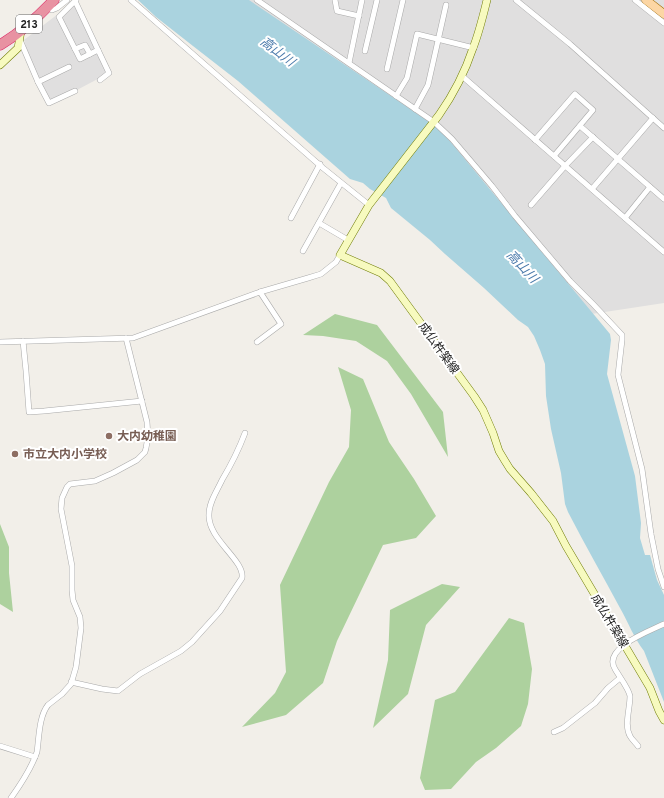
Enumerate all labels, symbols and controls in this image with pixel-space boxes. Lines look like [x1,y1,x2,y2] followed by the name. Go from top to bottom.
[16,15,42,33] road number: 213
[256,34,299,72] water label: 高山川
[502,248,542,289] water label: 高山川
[414,320,462,378] street label: 成仏杵築線
[117,429,177,445] place label: 大内幼稚園
[104,431,114,441] marker: 大内幼稚園
[23,447,107,463] place label: 市立大内小学校
[10,449,20,459] marker: 市立大内小学校
[587,592,631,651] street label: 成仏杵築線

